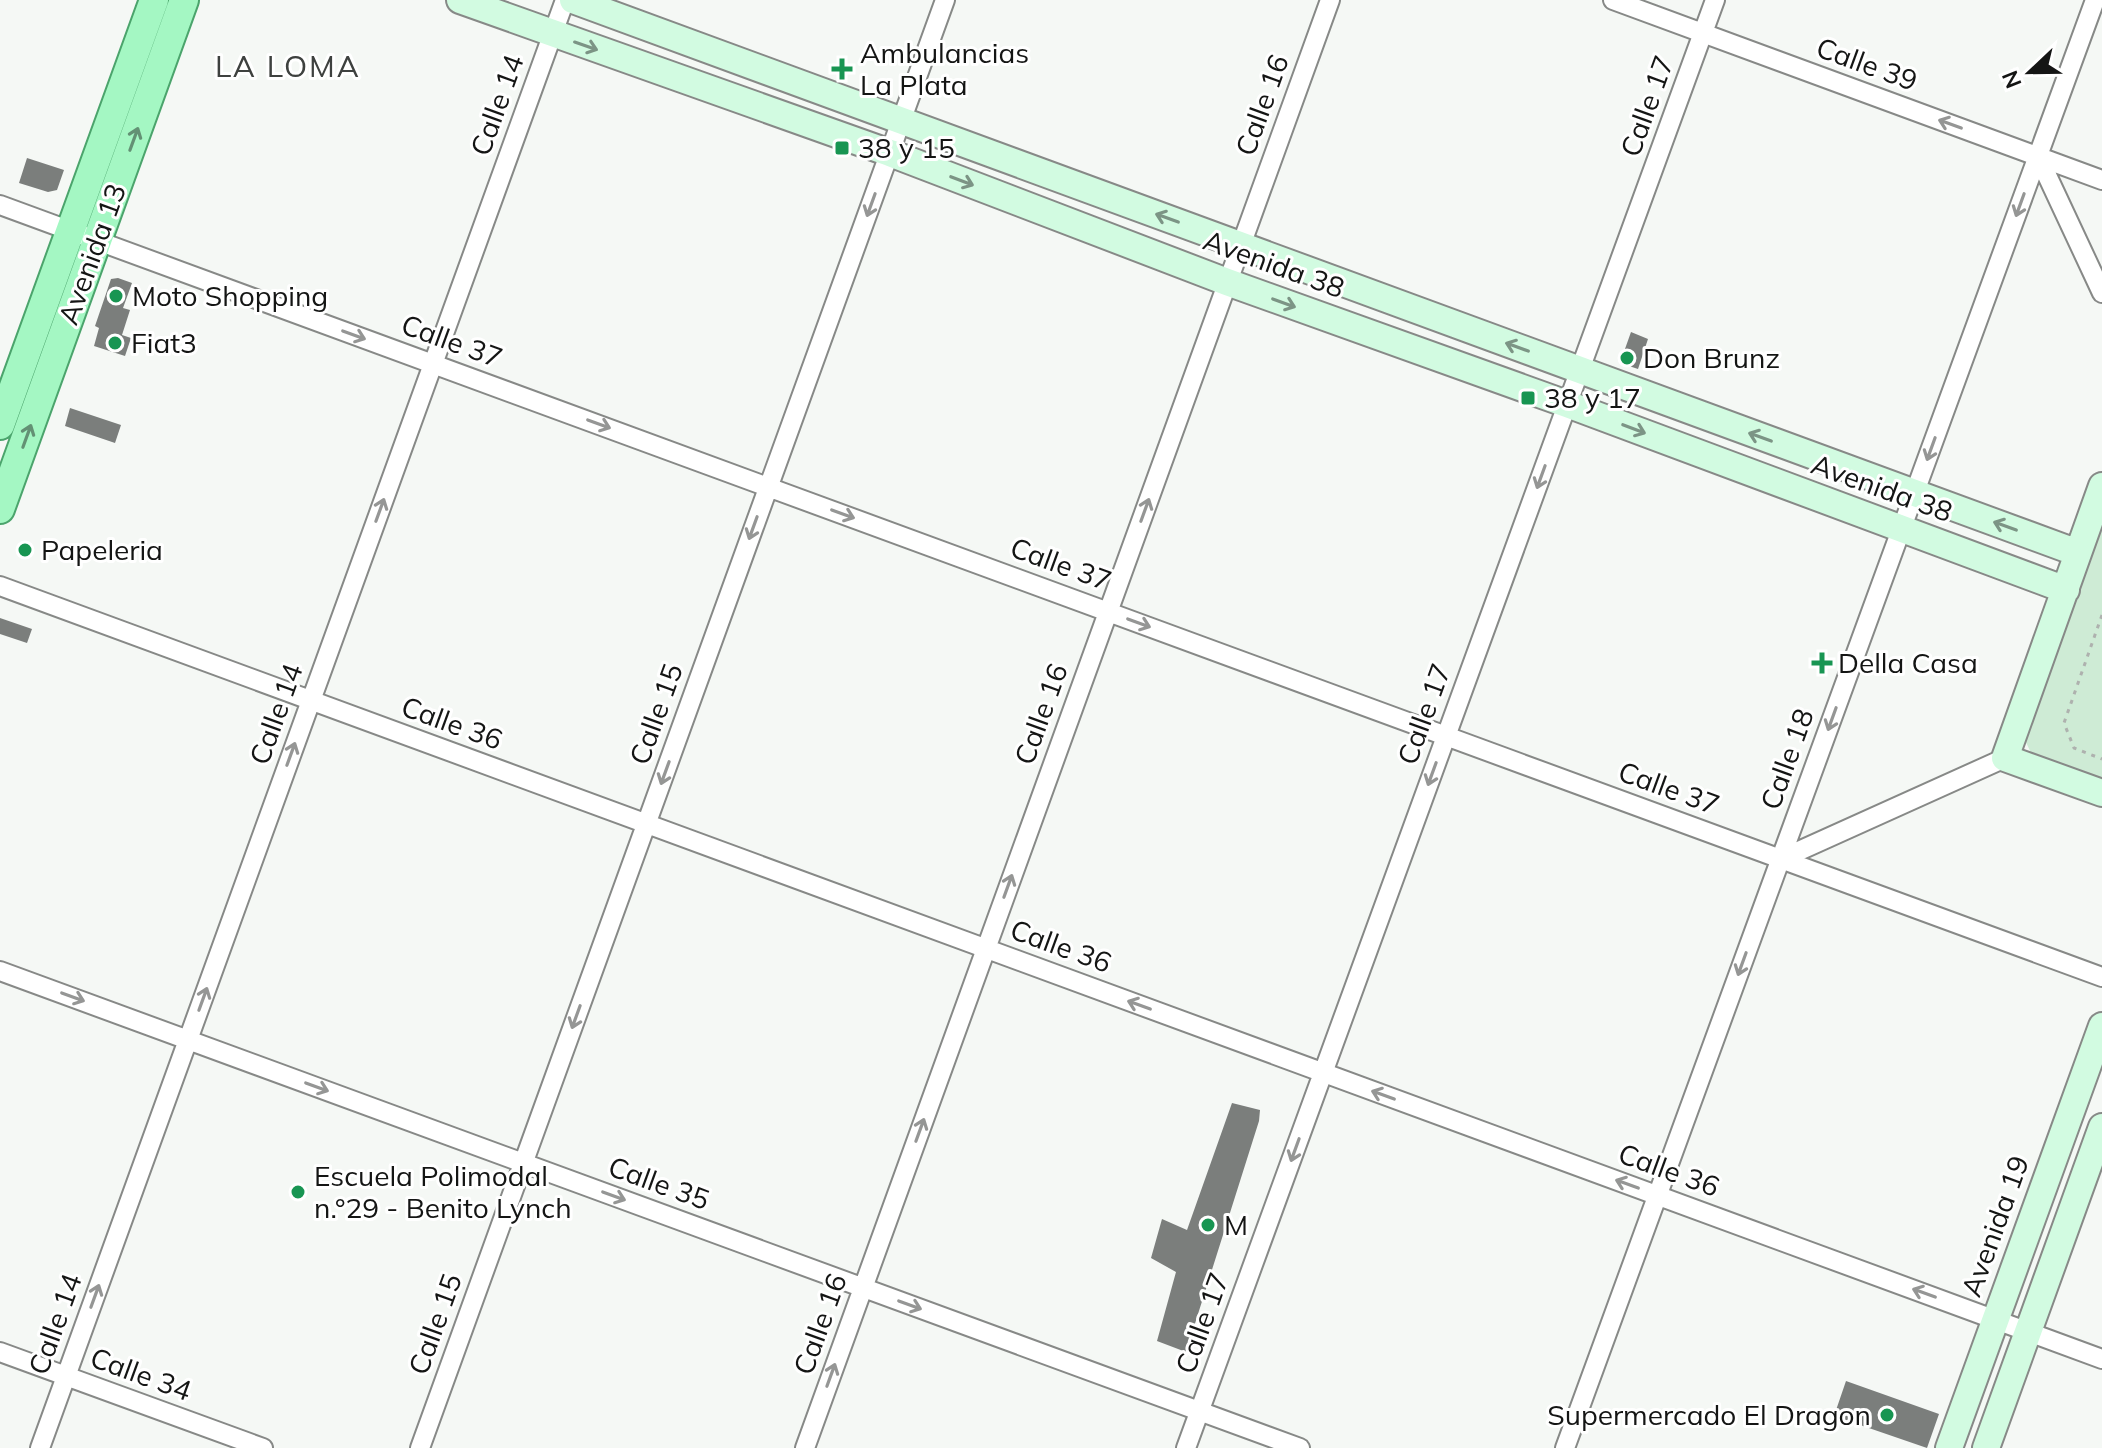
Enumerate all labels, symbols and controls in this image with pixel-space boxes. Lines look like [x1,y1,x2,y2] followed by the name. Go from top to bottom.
[1812,29,1922,98] street label: Calle 39
[1990,32,2070,112] north arrow
[860,35,1029,102] place label: Ambulancias La Plata
[573,39,598,54] one-way arrow
[215,47,361,85] district label: LA LOMA
[462,49,531,160] street label: Calle 14
[1227,50,1296,160] street label: Calle 16
[1612,51,1681,161] street label: Calle 17
[831,58,853,80] marker: Ambulancias La Plata
[1995,67,2028,92] text: N
[1938,116,1963,130] one-way arrow
[128,127,142,151] one-way arrow
[858,130,955,165] place label: 38 y 15
[833,139,851,157] marker: 38 y 15
[949,175,974,189] one-way arrow
[50,179,133,329] street label: Avenida 13
[863,192,877,217] one-way arrow
[2012,192,2026,217] one-way arrow
[1155,210,1180,225] one-way arrow
[1199,222,1349,305] street label: Avenida 38
[132,278,328,313] place label: Moto Shopping
[107,287,125,305] marker: Moto Shopping
[1271,296,1296,311] one-way arrow
[397,306,507,375] street label: Calle 37
[131,325,197,360] place label: Fiat3
[342,329,366,343] one-way arrow
[106,334,124,352] marker: Fiat3
[1505,339,1529,353] one-way arrow
[1643,340,1780,375] place label: Don Brunz
[1618,349,1636,367] marker: Don Brunz
[1544,380,1641,415] place label: 38 y 17
[1519,389,1537,407] marker: 38 y 17
[586,418,611,433] one-way arrow
[1621,423,1646,437] one-way arrow
[20,424,35,449] one-way arrow
[1748,428,1773,443] one-way arrow
[1922,436,1937,461] one-way arrow
[1807,446,1957,529] street label: Avenida 38
[1533,464,1547,489] one-way arrow
[374,498,388,523] one-way arrow
[1139,498,1153,523] one-way arrow
[830,508,854,522] one-way arrow
[745,516,759,540] one-way arrow
[1993,518,2017,532] one-way arrow
[1006,529,1116,598] street label: Calle 37
[41,532,163,567] place label: Papeleria
[16,541,34,559] marker: Papeleria
[1126,617,1151,631] one-way arrow
[1838,645,1978,680] place label: Della Casa
[1813,654,1831,672] marker: Della Casa
[241,658,310,769] street label: Calle 14
[621,659,690,769] street label: Calle 15
[1006,659,1075,769] street label: Calle 16
[1389,659,1458,769] street label: Calle 17
[397,688,507,757] street label: Calle 36
[1752,704,1821,814] street label: Calle 18
[1823,707,1838,732] one-way arrow
[285,742,300,767] one-way arrow
[1614,753,1724,822] street label: Calle 37
[657,760,671,785] one-way arrow
[1424,761,1438,786] one-way arrow
[1002,874,1017,899] one-way arrow
[1006,911,1116,980] street label: Calle 36
[1734,951,1748,975] one-way arrow
[196,986,211,1011] one-way arrow
[60,991,85,1006] one-way arrow
[1127,997,1152,1011] one-way arrow
[568,1004,582,1029] one-way arrow
[304,1081,329,1095] one-way arrow
[1371,1087,1396,1101] one-way arrow
[914,1118,928,1143] one-way arrow
[1614,1135,1724,1204] street label: Calle 36
[1287,1137,1301,1162] one-way arrow
[604,1148,714,1217] street label: Calle 35
[1953,1151,2036,1301] street label: Avenida 19
[314,1158,572,1225] place label: Escuela Polimodal n.°29 - Benito Lynch
[1615,1176,1640,1191] one-way arrow
[289,1183,307,1201] marker: Escuela Polimodal n.°29 - Benito Lynch
[601,1190,626,1204] one-way arrow
[1224,1207,1248,1242] place label: M
[1199,1216,1217,1234] marker: M
[20,1268,89,1379] street label: Calle 14
[1167,1268,1236,1378] street label: Calle 17
[400,1269,469,1379] street label: Calle 15
[785,1269,854,1379] street label: Calle 16
[89,1284,103,1309] one-way arrow
[1912,1285,1937,1300] one-way arrow
[898,1299,922,1313] one-way arrow
[86,1339,197,1408] street label: Calle 34
[825,1363,839,1388] one-way arrow
[1547,1397,1871,1432] place label: Supermercado El Dragon
[1878,1406,1896,1424] marker: Supermercado El Dragon

